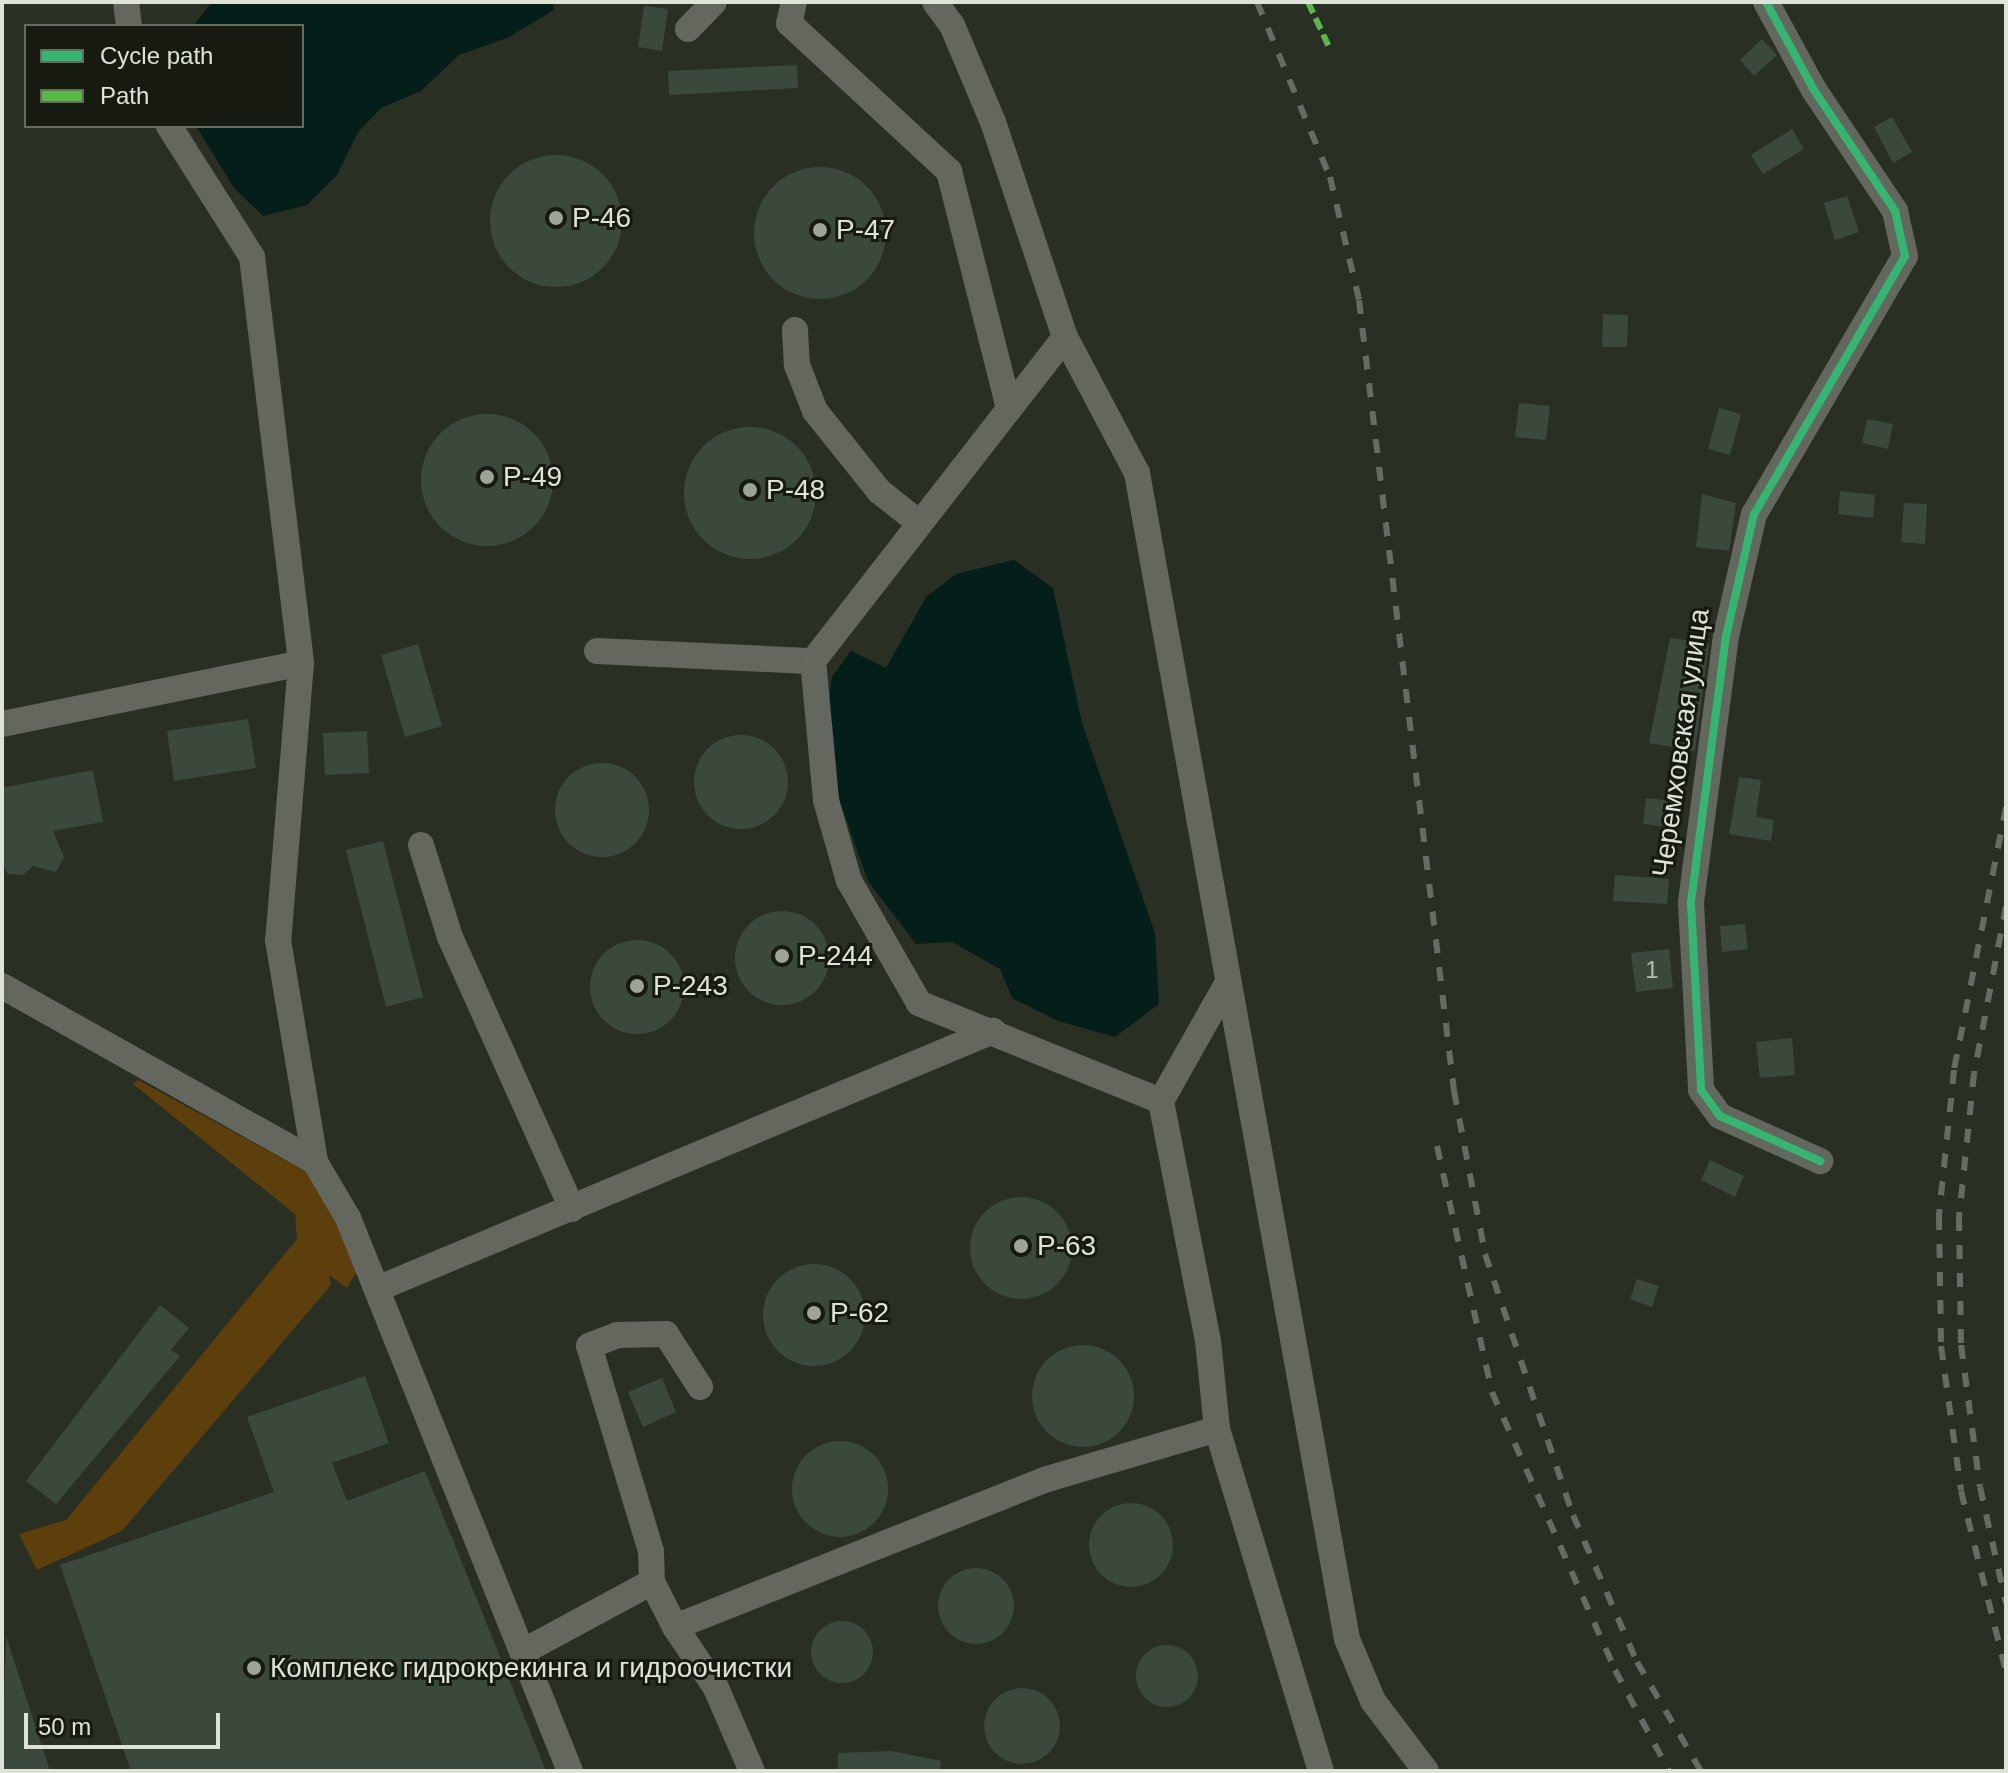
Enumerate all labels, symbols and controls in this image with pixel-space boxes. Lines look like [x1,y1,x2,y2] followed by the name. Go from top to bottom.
[24,24,304,128] legend
[100,42,213,69] text: Cycle path
[100,82,149,109] text: Path
[572,201,631,235] place label: Р-46
[547,209,565,227] marker: Р-46
[836,213,895,247] place label: Р-47
[811,221,829,239] marker: Р-47
[503,460,562,494] place label: Р-49
[478,468,496,486] marker: Р-49
[766,473,825,507] place label: Р-48
[741,481,759,499] marker: Р-48
[1646,607,1716,879] street label: Черемховская улица
[798,939,873,973] place label: Р-244
[773,947,791,965] marker: Р-244
[1645,956,1659,984] house number: 1
[653,969,728,1003] place label: Р-243
[628,977,646,995] marker: Р-243
[1037,1229,1096,1263] place label: Р-63
[1012,1237,1030,1255] marker: Р-63
[830,1296,889,1330] place label: Р-62
[805,1304,823,1322] marker: Р-62
[270,1651,792,1685] place label: Комплекс гидрокрекинга и гидроочистки
[245,1659,263,1677] marker: Комплекс гидрокрекинга и гидроочистки
[28,1697,224,1747] scale bar
[38,1713,91,1740] text: 50 m

